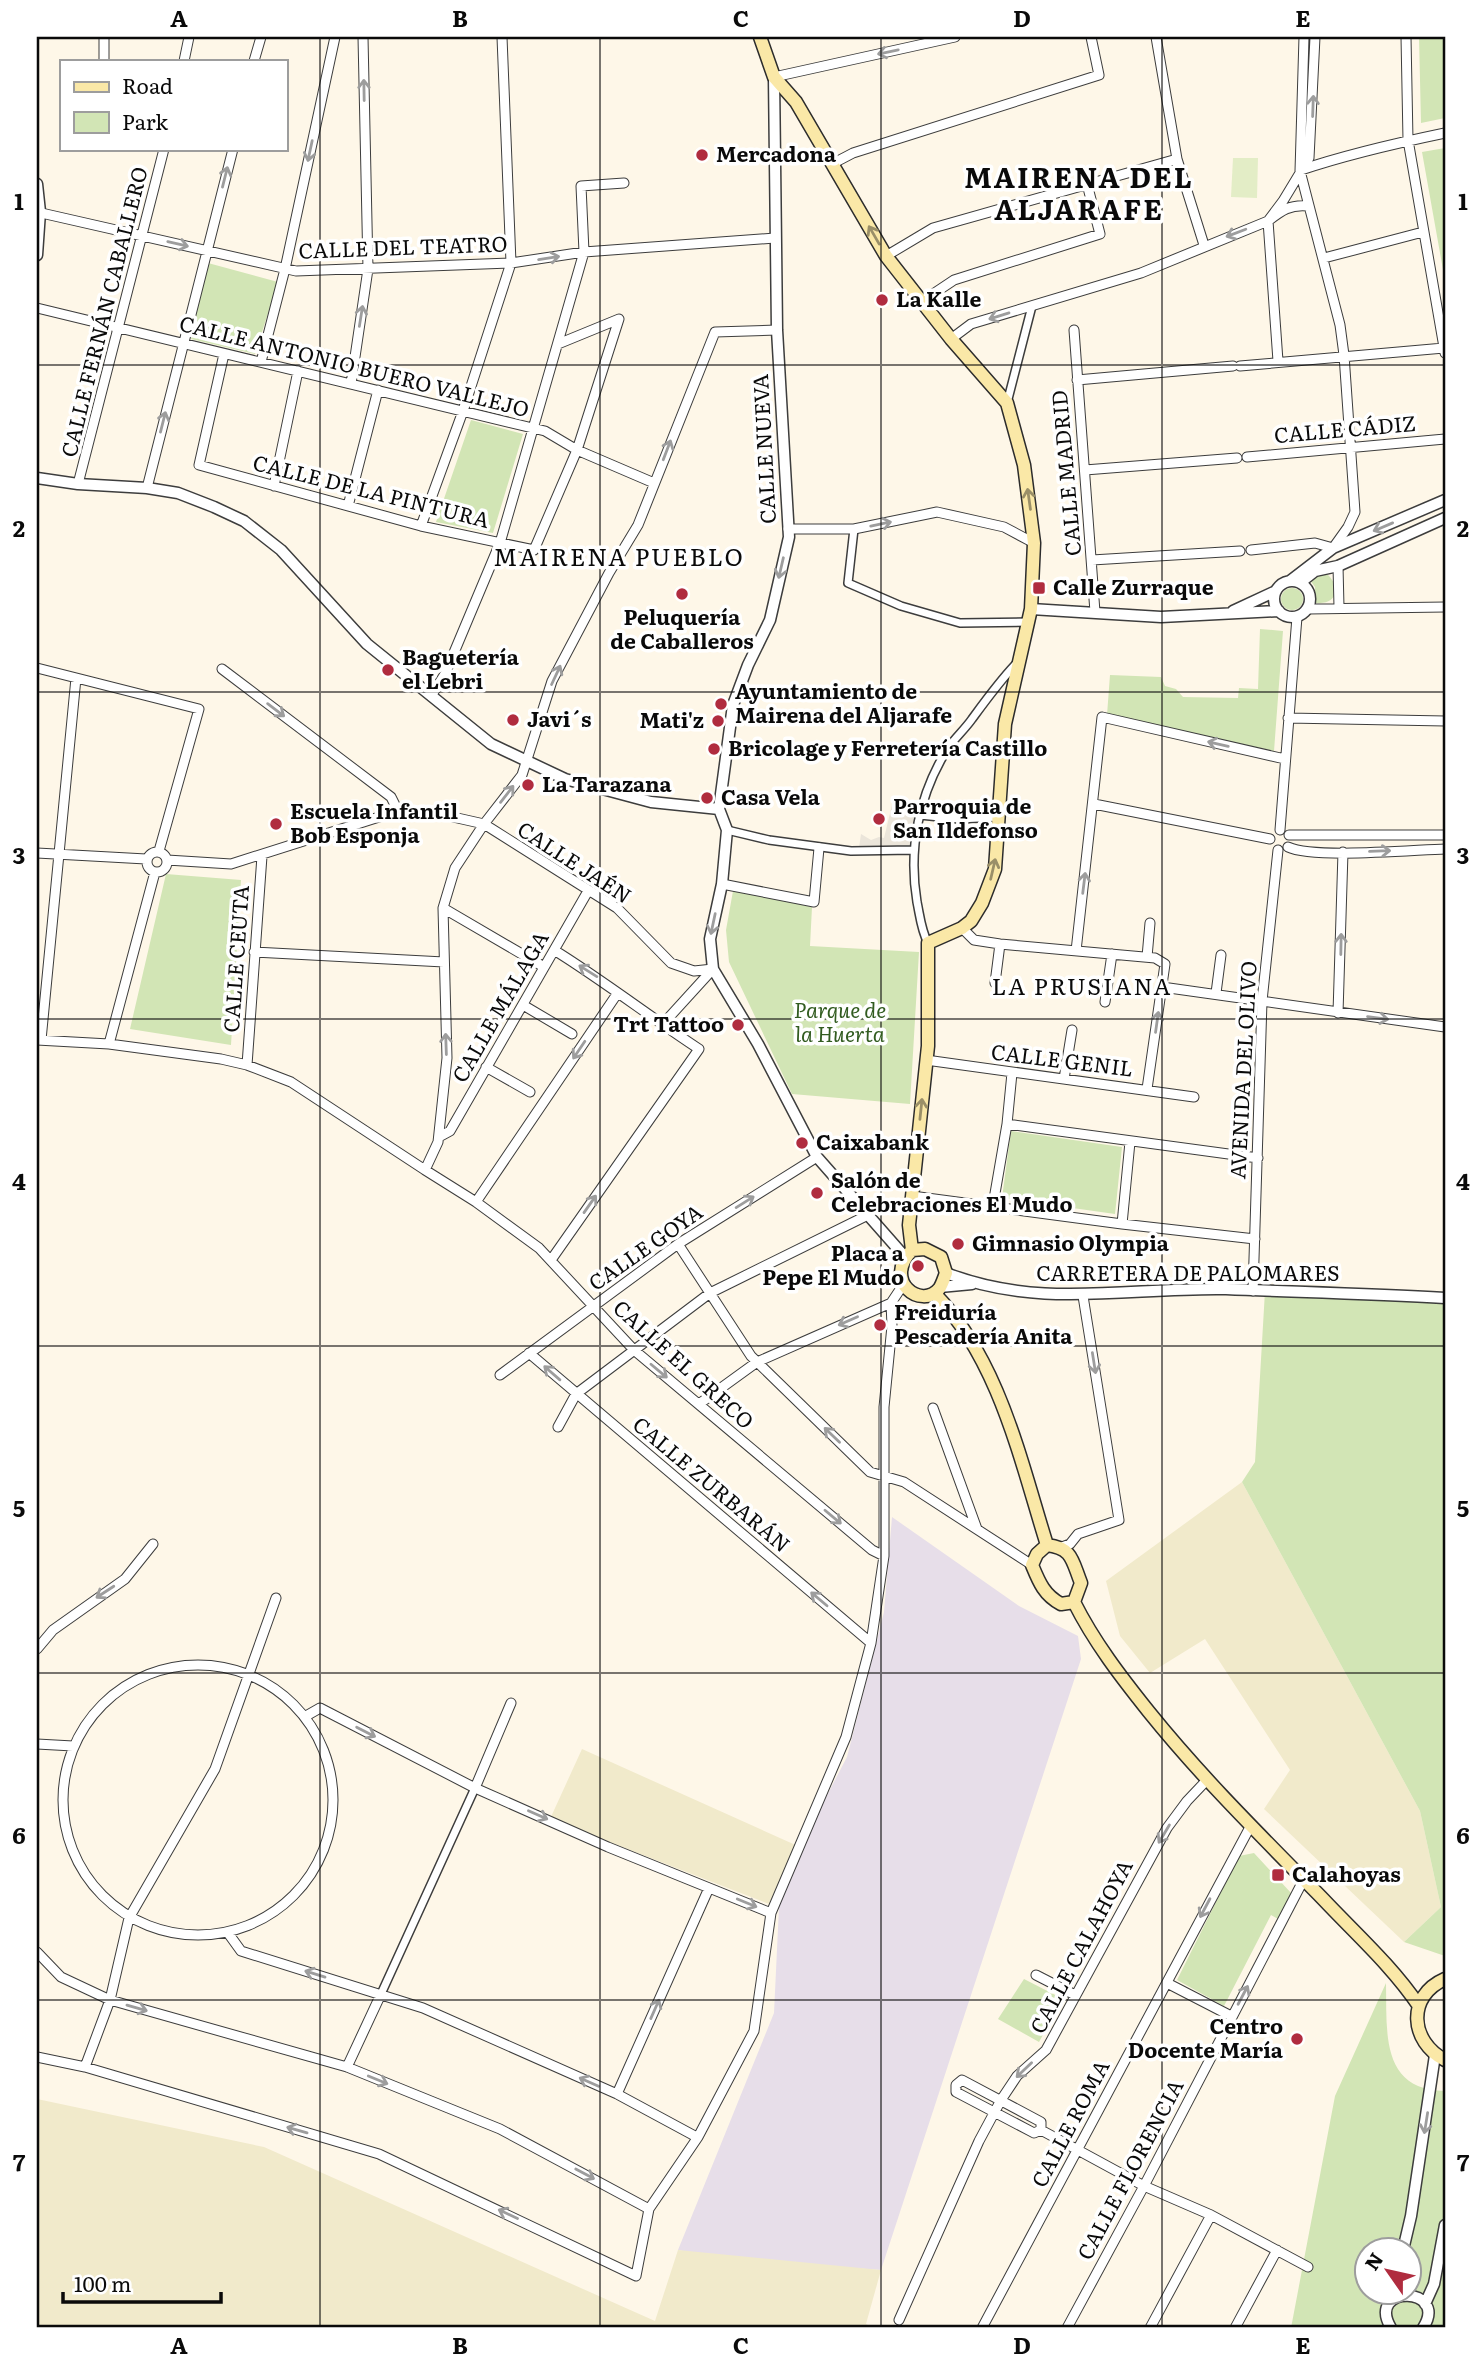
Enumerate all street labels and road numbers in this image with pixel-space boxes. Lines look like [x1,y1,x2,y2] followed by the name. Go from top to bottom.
[51,163,154,460] street label: CALLE FERNÁN CABALLERO
[298,226,508,265] street label: CALLE DEL TEATRO
[177,306,533,423] street label: CALLE ANTONIO BUERO VALLEJO
[743,373,782,525] street label: CALLE NUEVA
[1042,389,1087,557] street label: CALLE MADRID
[1273,406,1417,449] street label: CALLE CÁDIZ
[250,445,494,534] street label: CALLE DE LA PINTURA
[512,812,639,909] street label: CALLE JAÉN
[214,884,255,1033] street label: CALLE CEUTA
[443,924,555,1087] street label: CALLE MÁLAGA
[1220,960,1263,1180] street label: AVENIDA DEL OLIVO
[990,1034,1135,1083] street label: CALLE GENIL
[581,1195,708,1297] street label: CALLE GOYA
[1036,1256,1340,1287] street label: CARRETERA DE PALOMARES
[607,1291,762,1435] street label: CALLE EL GRECO
[627,1408,798,1558] street label: CALLE ZURBARÁN
[1021,1853,1139,2038] street label: CALLE CALAHOYA
[1022,2053,1116,2192] street label: CALLE ROMA
[1068,2072,1190,2265] street label: CALLE FLORENCIA

